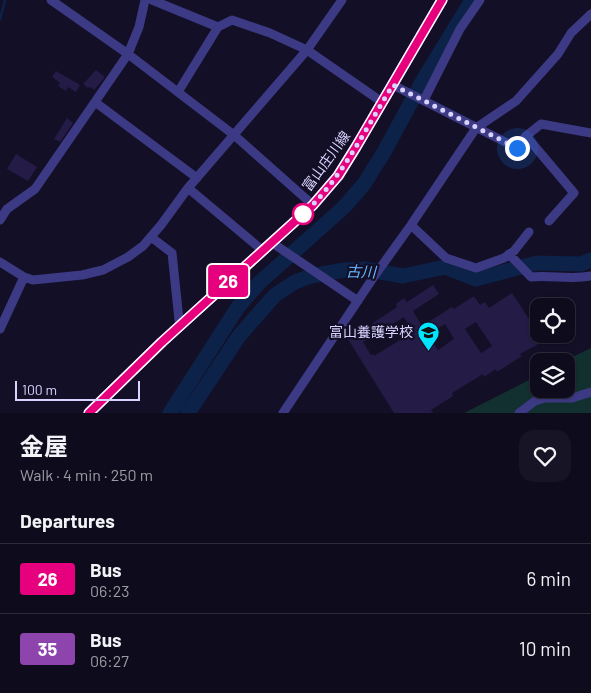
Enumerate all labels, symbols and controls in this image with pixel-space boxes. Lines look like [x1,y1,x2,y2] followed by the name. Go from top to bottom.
[298,127,353,194] street label: 富山庄川線
[505,136,530,161] your location
[292,203,314,225] unlabelled marker
[346,261,378,281] water label: 古川
[206,265,250,297] line badge: 26
[218,270,238,292] text: 26
[530,298,575,398] map controls
[530,298,575,343] button: locate
[417,320,441,351] school or university icon: 富山養護学校
[329,323,413,340] place label: 富山養護学校
[530,353,575,398] button: layers
[15,378,140,401] scale bar
[22,381,57,398] text: 100 m
[519,430,571,482] button: heart
[20,431,68,460] text: 金屋
[20,465,153,484] text: Walk · 4 min · 250 m
[20,509,115,532] text: Departures
[90,558,122,581] text: Bus
[527,567,571,590] text: 6 min
[38,568,57,590] text: 26
[90,581,129,600] text: 06:23
[90,628,122,651] text: Bus
[519,637,571,660] text: 10 min
[38,638,57,660] text: 35
[90,651,129,670] text: 06:27

